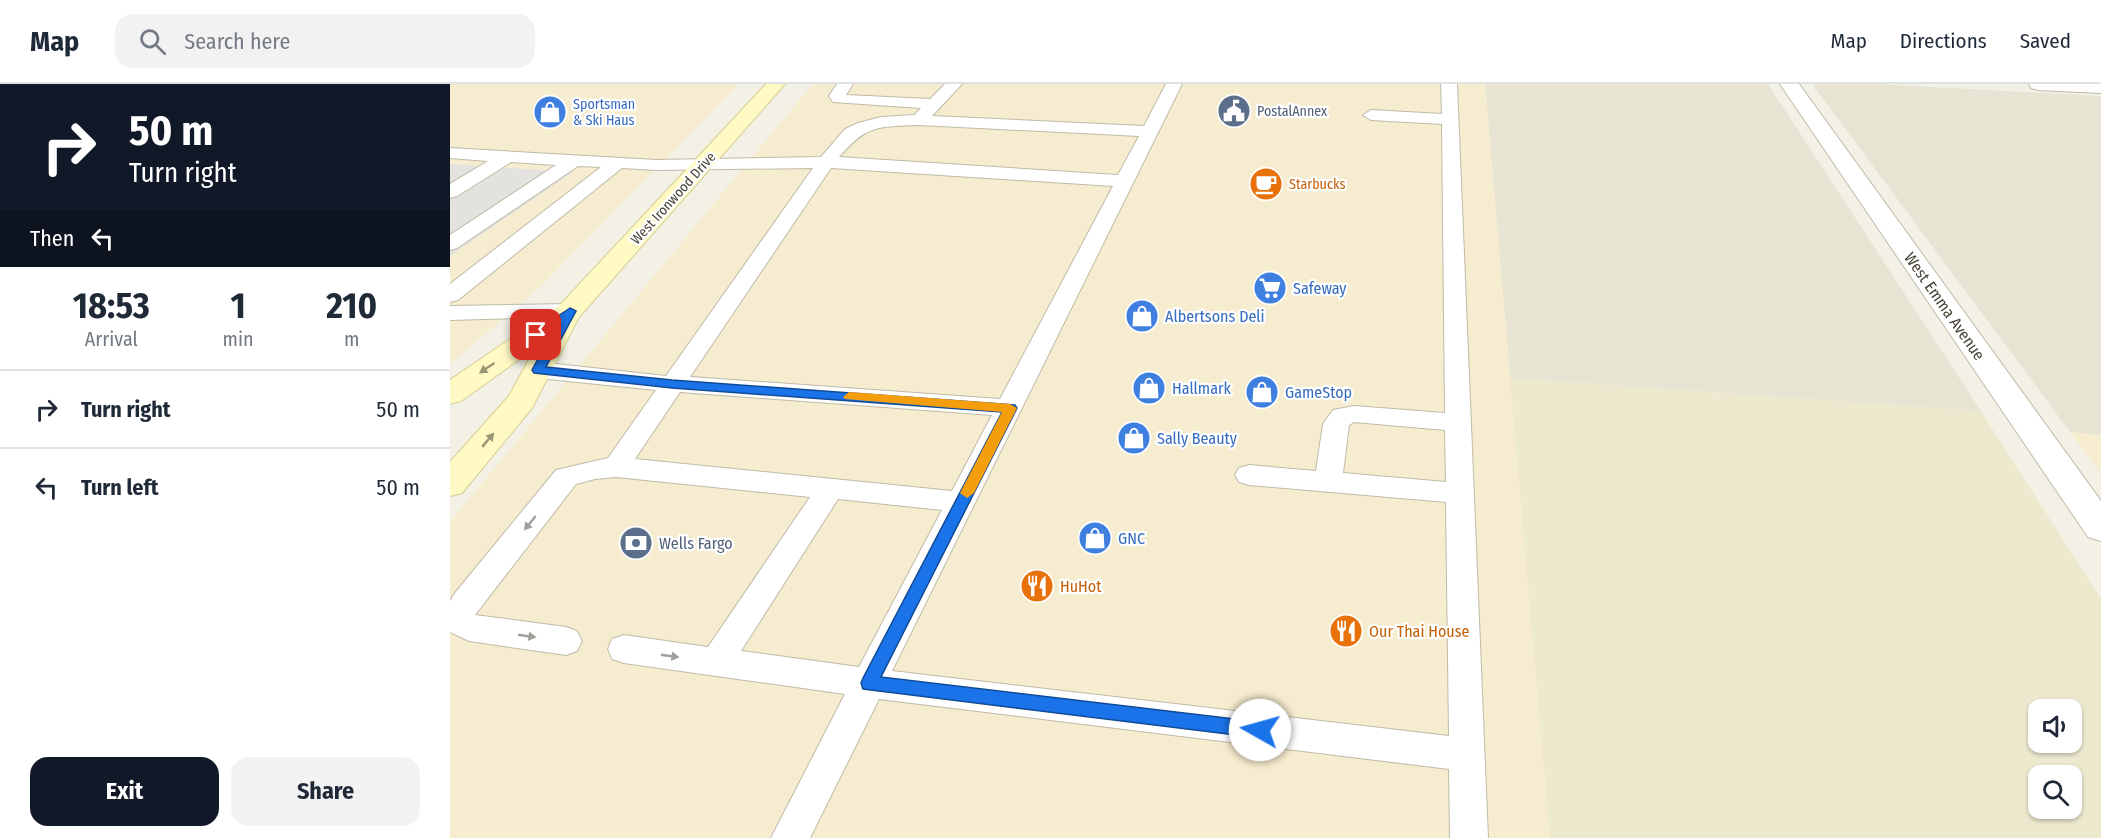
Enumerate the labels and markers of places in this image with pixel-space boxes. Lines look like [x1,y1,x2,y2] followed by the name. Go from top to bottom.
[1216,93,1252,129] public building icon: PostalAnnex
[532,94,568,130] shop icon: Sportsman & Ski Haus
[573,96,635,129] place label: Sportsman & Ski Haus
[1257,103,1328,120] place label: PostalAnnex
[1248,166,1284,202] cafe icon: Starbucks
[1289,176,1345,193] place label: Starbucks
[1252,270,1288,306] supermarket icon: Safeway
[1293,279,1347,298] place label: Safeway
[1124,298,1160,334] shop icon: Albertsons Deli
[1165,307,1265,326] place label: Albertsons Deli
[510,309,561,360] pin
[1131,370,1167,406] shop icon: Hallmark
[1244,374,1280,410] shop icon: GameStop
[1172,379,1232,398] place label: Hallmark
[1285,383,1352,402] place label: GameStop
[1116,420,1152,456] shop icon: Sally Beauty
[1157,429,1238,448] place label: Sally Beauty
[1077,520,1113,556] shop icon: GNC
[618,525,654,561] bank icon: Wells Fargo
[1118,529,1145,548] place label: GNC
[659,534,733,553] place label: Wells Fargo
[1019,568,1055,604] restaurant icon: HuHot
[1060,577,1102,596] place label: HuHot
[1328,613,1364,649] restaurant icon: Our Thai House
[1369,622,1470,641] place label: Our Thai House

